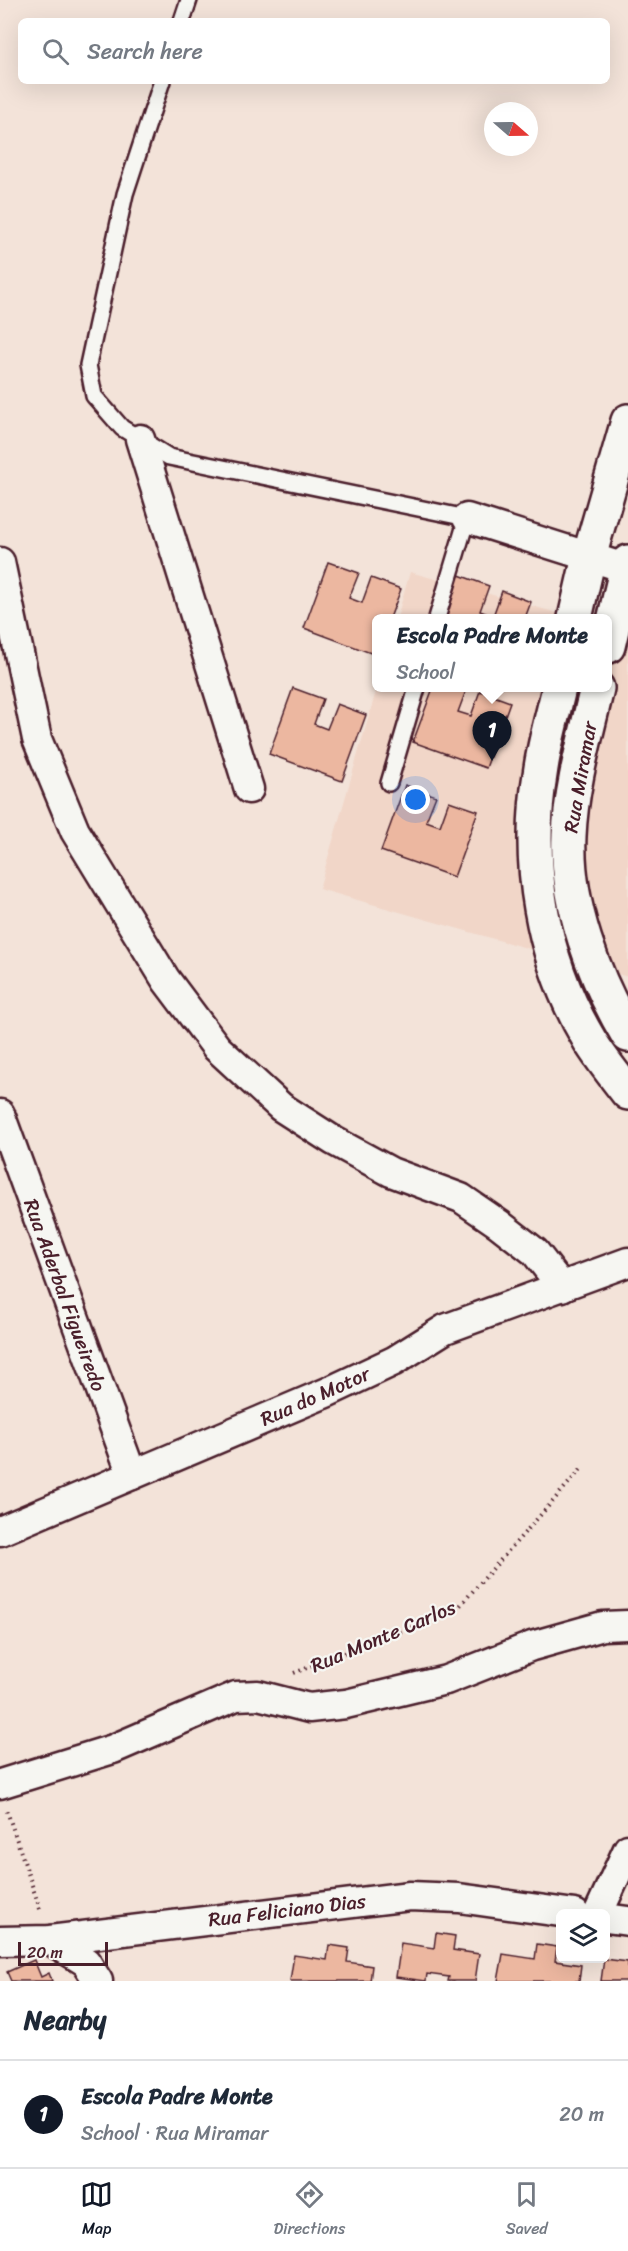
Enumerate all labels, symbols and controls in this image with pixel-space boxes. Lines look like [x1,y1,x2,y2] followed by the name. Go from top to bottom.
[18,18,610,84] search box
[87,32,203,71] text: Search here
[39,35,72,68] icon: search
[484,102,538,156] north arrow
[372,614,612,692] popup
[396,616,588,655] text: Escola Padre Monte
[396,655,455,690] text: School
[472,712,512,761] pin: 1
[553,718,608,836] street label: Rua Miramar
[401,785,430,814] your location
[13,1194,116,1396] street label: Rua Aderbal Figueiredo
[254,1356,377,1436] street label: Rua do Motor
[305,1590,462,1683] street label: Rua Monte Carlos
[206,1883,369,1938] street label: Rua Feliciano Dias
[556,1909,610,1963] map controls
[556,1909,610,1963] button: layers
[27,1938,63,1967] text: 20 m
[18,1939,108,1966] scale bar
[24,1997,106,2043] text: Nearby
[81,2077,273,2116] text: Escola Padre Monte
[39,2097,48,2132] text: 1
[559,2097,604,2132] text: 20 m
[81,2116,268,2151] text: School · Rua Miramar
[80,2178,113,2243] tab: Map
[274,2178,345,2243] tab: Directions
[506,2178,548,2243] tab: Saved

